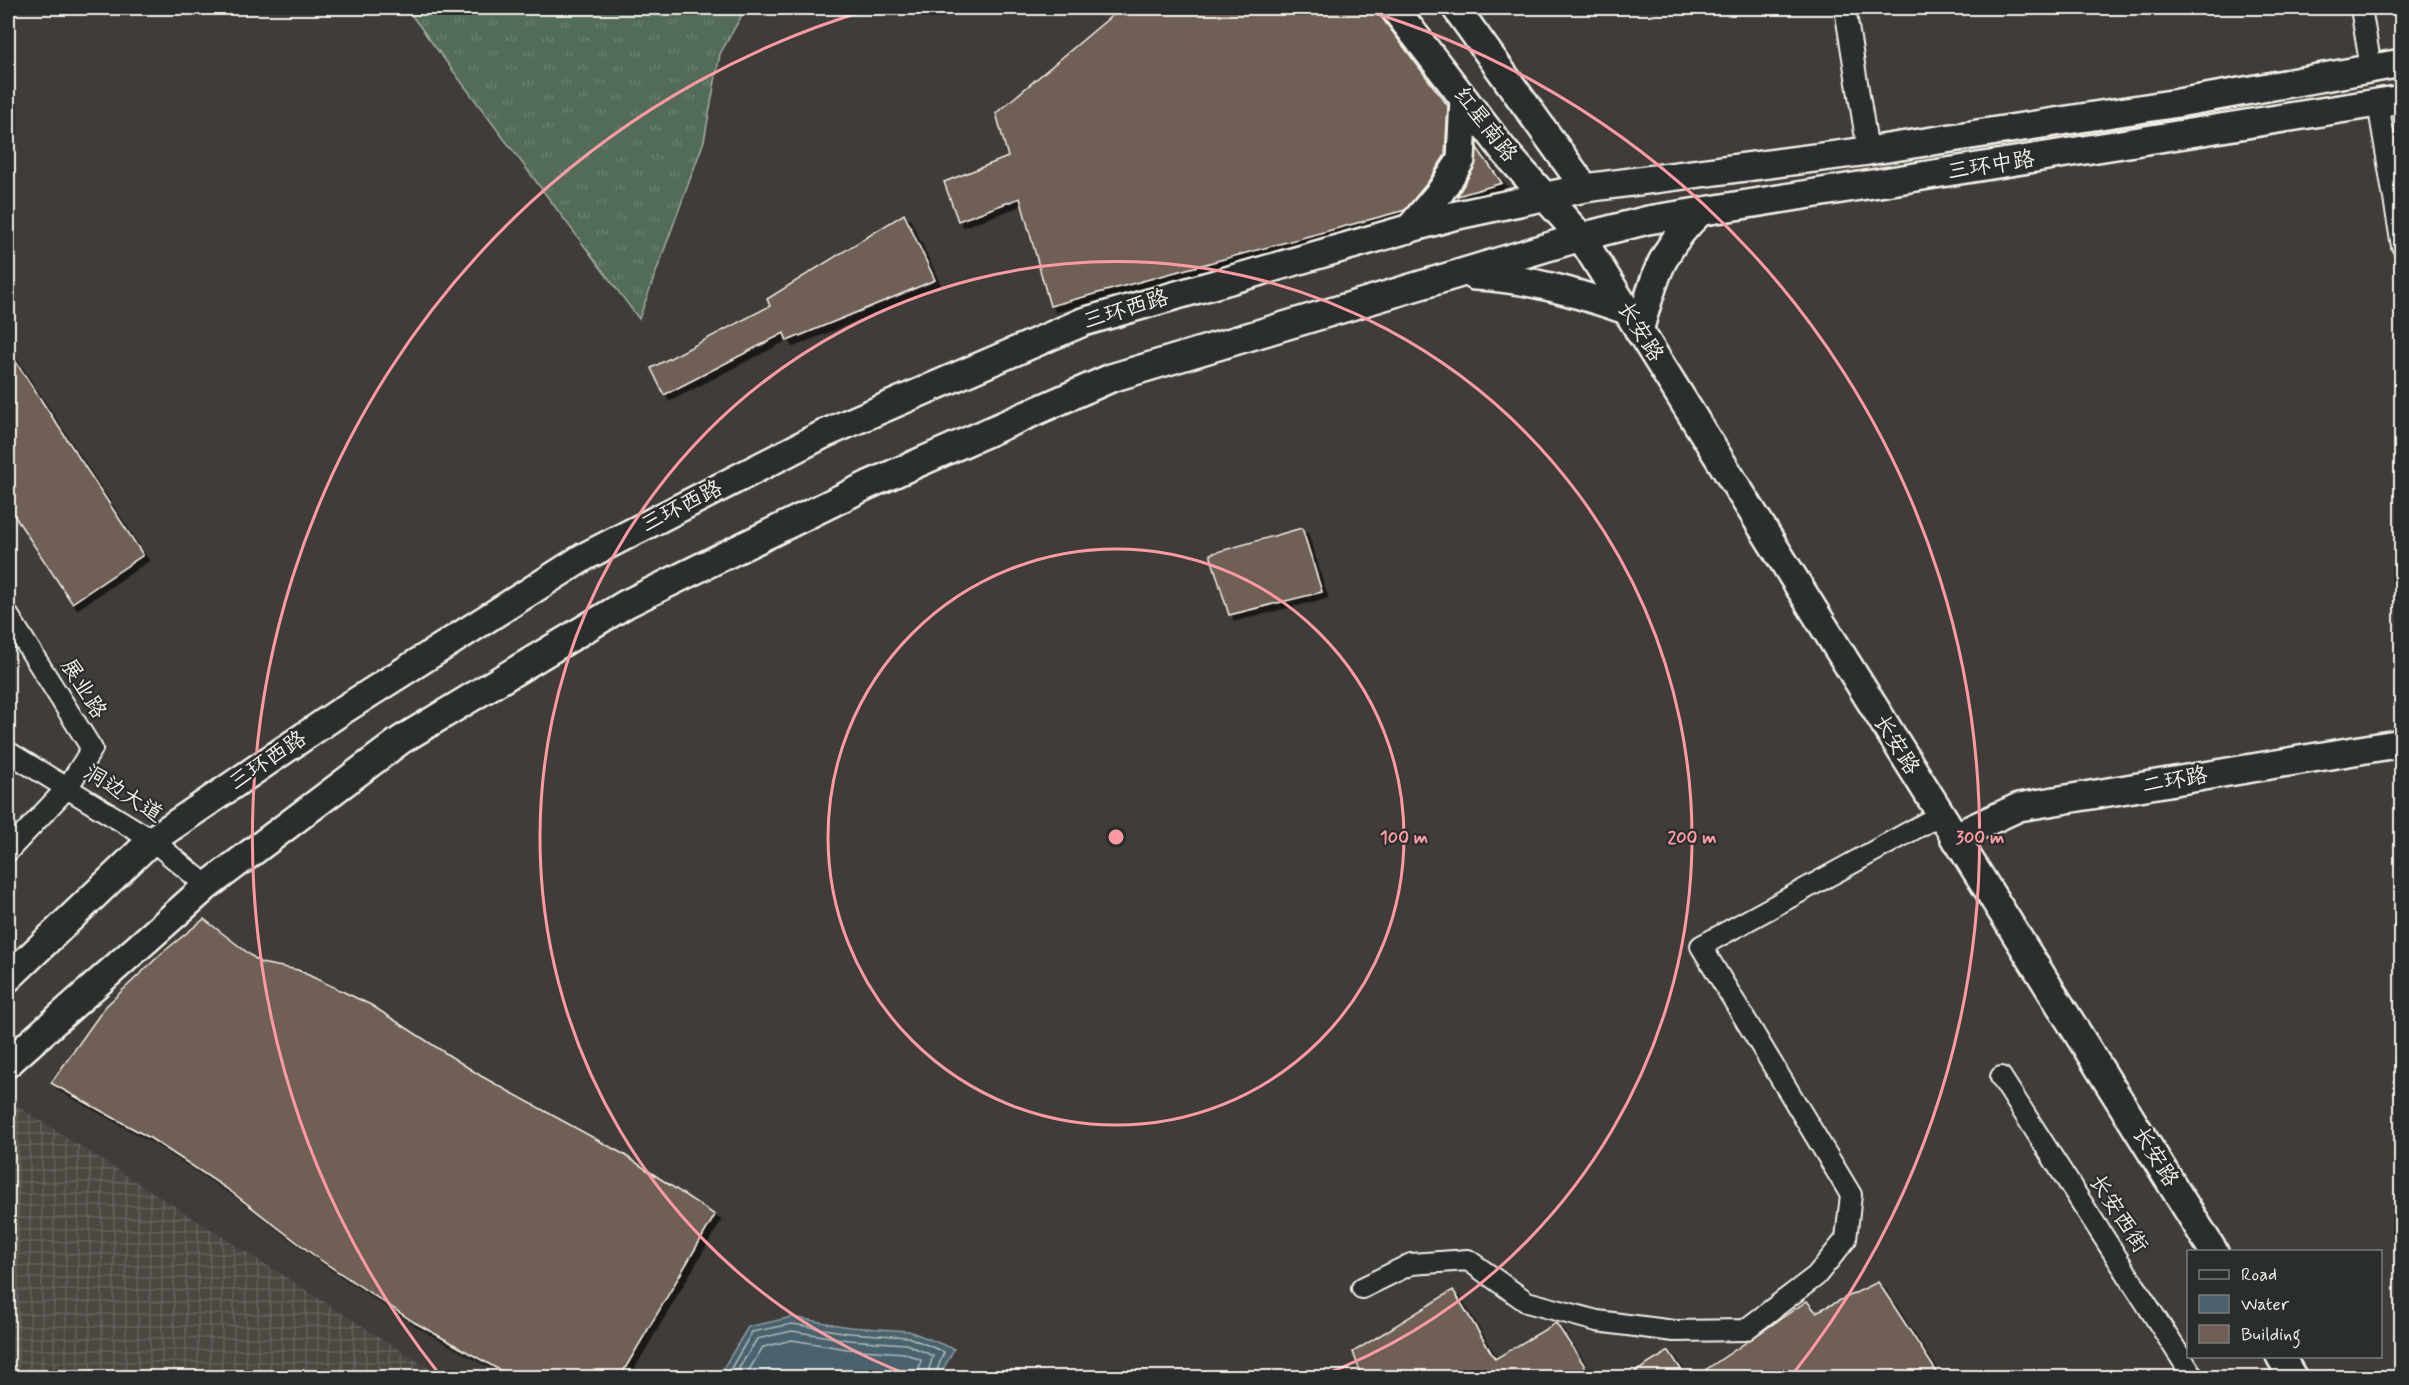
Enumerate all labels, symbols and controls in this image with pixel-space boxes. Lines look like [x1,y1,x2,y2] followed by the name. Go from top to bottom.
[1447,82,1523,168] street label: 红星南路
[1945,145,2037,187] street label: 三环中路
[1080,284,1172,336] street label: 三环西路
[1611,297,1669,367] street label: 长安路
[636,475,728,539] street label: 三环西路
[54,654,112,724] street label: 展业路
[1867,710,1925,780] street label: 长安路
[224,725,312,797] street label: 三环西路
[78,759,168,829] street label: 洞边大道
[2140,761,2210,801] street label: 二环路
[1380,826,1428,850] text: 100 m
[1667,826,1717,850] text: 200 m
[1956,826,2004,850] text: 300 m
[1106,827,1126,847] centre of rings
[2126,1122,2184,1192] street label: 长安路
[2082,1169,2154,1259] street label: 长安西街
[2187,1250,2382,1358] legend
[2241,1263,2277,1287] text: Road
[2241,1293,2290,1317] text: Water
[2241,1323,2301,1349] text: Building

